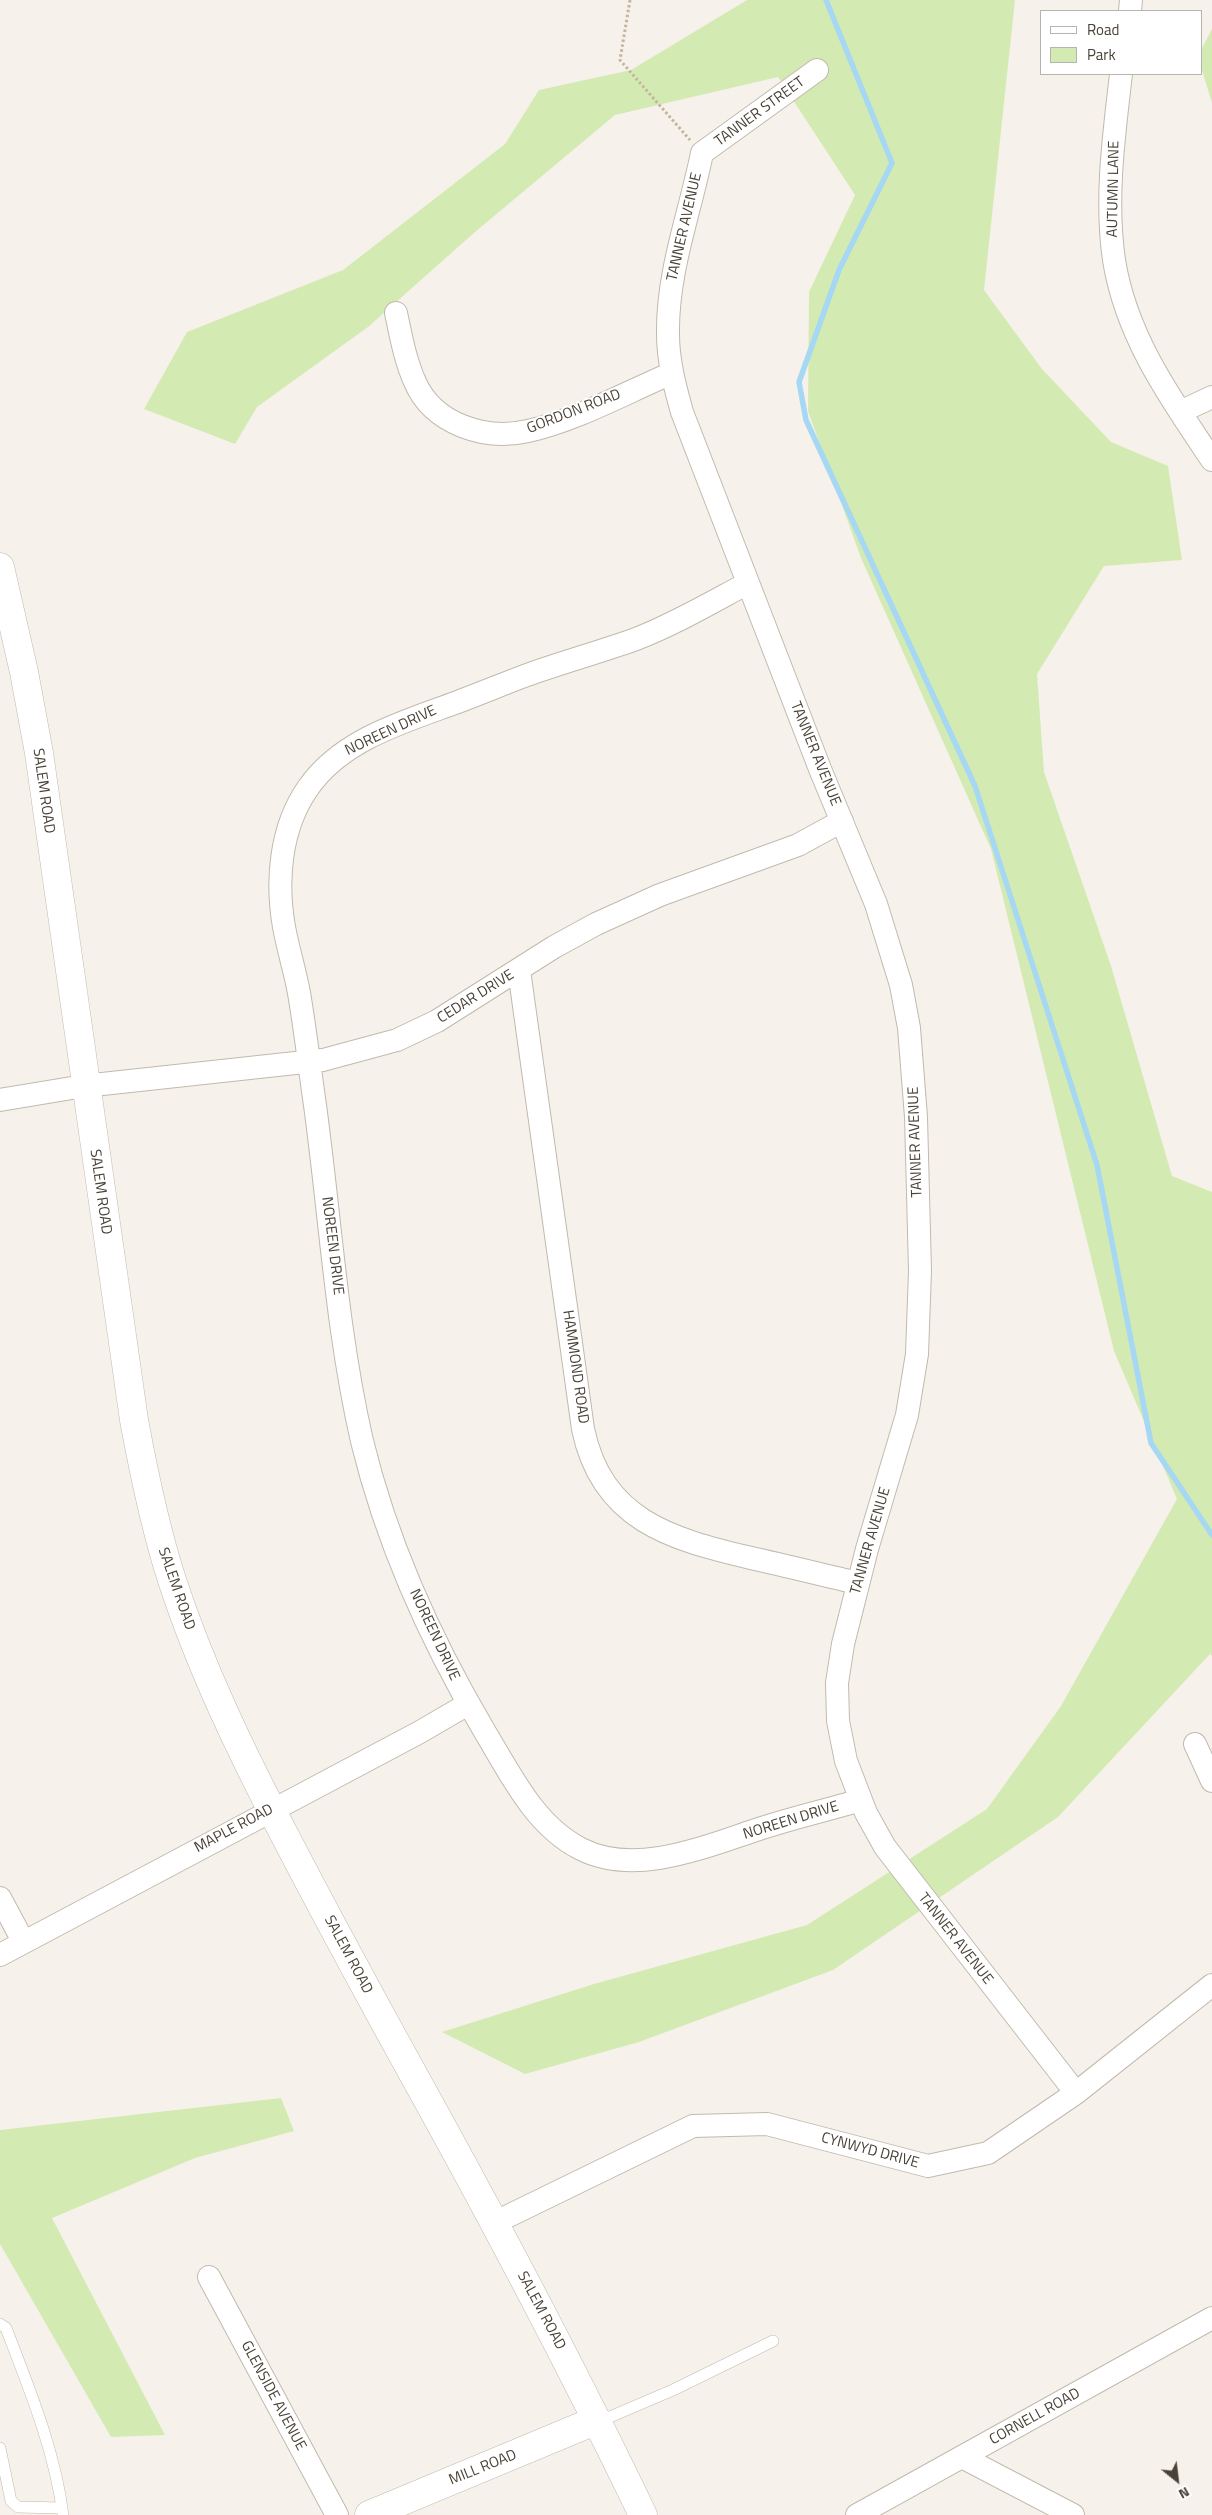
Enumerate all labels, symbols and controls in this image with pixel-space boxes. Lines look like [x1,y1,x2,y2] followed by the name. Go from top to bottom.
[1040,10,1202,75] legend
[1087,18,1119,41] text: Road
[1087,43,1116,66] text: Park
[711,73,809,151] street label: TANNER STREET
[1104,141,1124,237] street label: AUTUMN LANE
[664,171,706,283] street label: TANNER AVENUE
[525,386,623,438] street label: GORDON ROAD
[786,699,844,809] street label: TANNER AVENUE
[342,702,440,760] street label: NOREEN DRIVE
[28,747,58,835] street label: SALEM ROAD
[434,966,518,1028] street label: CEDAR DRIVE
[905,1086,927,1198] street label: TANNER AVENUE
[85,1148,115,1236] street label: SALEM ROAD
[317,1196,347,1296] street label: NOREEN DRIVE
[558,1309,592,1425] street label: HAMMOND ROAD
[847,1485,895,1597] street label: TANNER AVENUE
[154,1545,198,1633] street label: SALEM ROAD
[405,1586,463,1684] street label: NOREEN DRIVE
[741,1798,841,1844] street label: NOREEN DRIVE
[191,1801,277,1857] street label: MAPLE ROAD
[914,1890,996,1988] street label: TANNER AVENUE
[320,1913,376,1997] street label: SALEM ROAD
[819,2129,921,2173] street label: CYNWYD DRIVE
[513,2269,569,2353] street label: SALEM ROAD
[237,2338,309,2454] street label: GLENSIDE AVENUE
[987,2385,1083,2449] street label: CORNELL ROAD
[446,2446,520,2490] street label: MILL ROAD
[1152,2455,1202,2505] north arrow
[1175,2482,1194,2505] text: N

